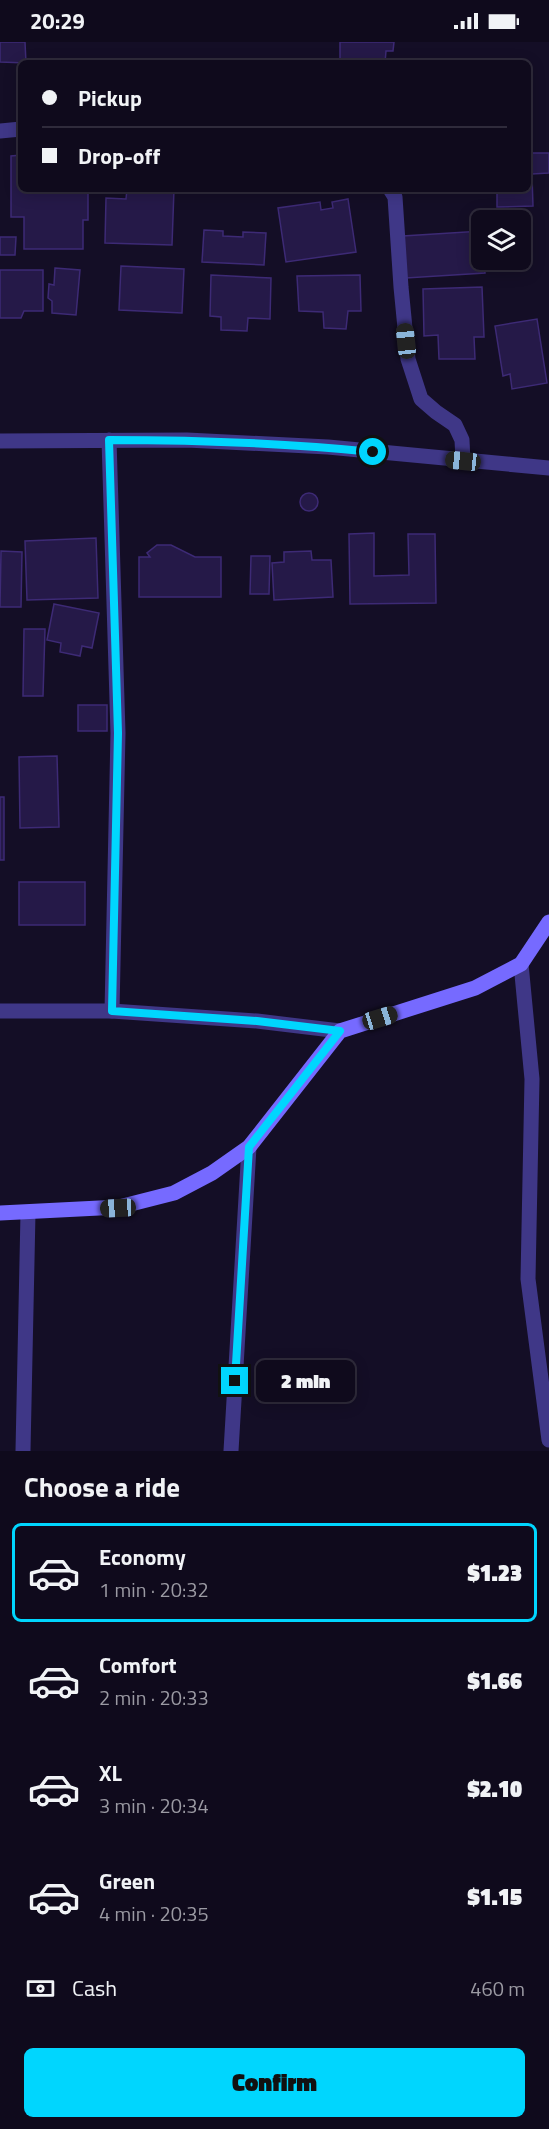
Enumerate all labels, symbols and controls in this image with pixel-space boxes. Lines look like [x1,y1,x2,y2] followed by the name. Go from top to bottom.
[30,4,85,38] text: 20:29
[78,81,142,115] text: Pickup
[78,139,160,173] text: Drop-off
[471,210,531,270] map controls
[471,210,531,270] button: layers
[395,322,417,360] car
[359,438,386,465] route start
[444,450,482,472] car
[360,1004,400,1032] car
[100,1198,136,1218] car
[256,1360,355,1402] callout: 2 min
[281,1365,330,1396] text: 2 min
[221,1367,248,1394] route end
[24,1466,180,1507] text: Choose a ride
[99,1540,186,1574] text: Economy
[27,1546,81,1600] icon: car
[467,1556,522,1590] text: $1.23
[99,1574,209,1605] text: 1 min · 20:32
[99,1648,177,1682] text: Comfort
[27,1654,81,1708] icon: car
[467,1664,522,1698] text: $1.66
[99,1682,209,1713] text: 2 min · 20:33
[99,1756,122,1790] text: XL
[27,1762,81,1816] icon: car
[467,1772,522,1806] text: $2.10
[99,1790,209,1821] text: 3 min · 20:34
[99,1864,155,1898] text: Green
[27,1870,81,1924] icon: car
[467,1880,522,1914] text: $1.15
[99,1898,209,1929] text: 4 min · 20:35
[72,1971,117,2005] text: Cash
[24,1972,57,2005] icon: cash
[470,1973,525,2004] text: 460 m
[24,2048,525,2117] button: Confirm

